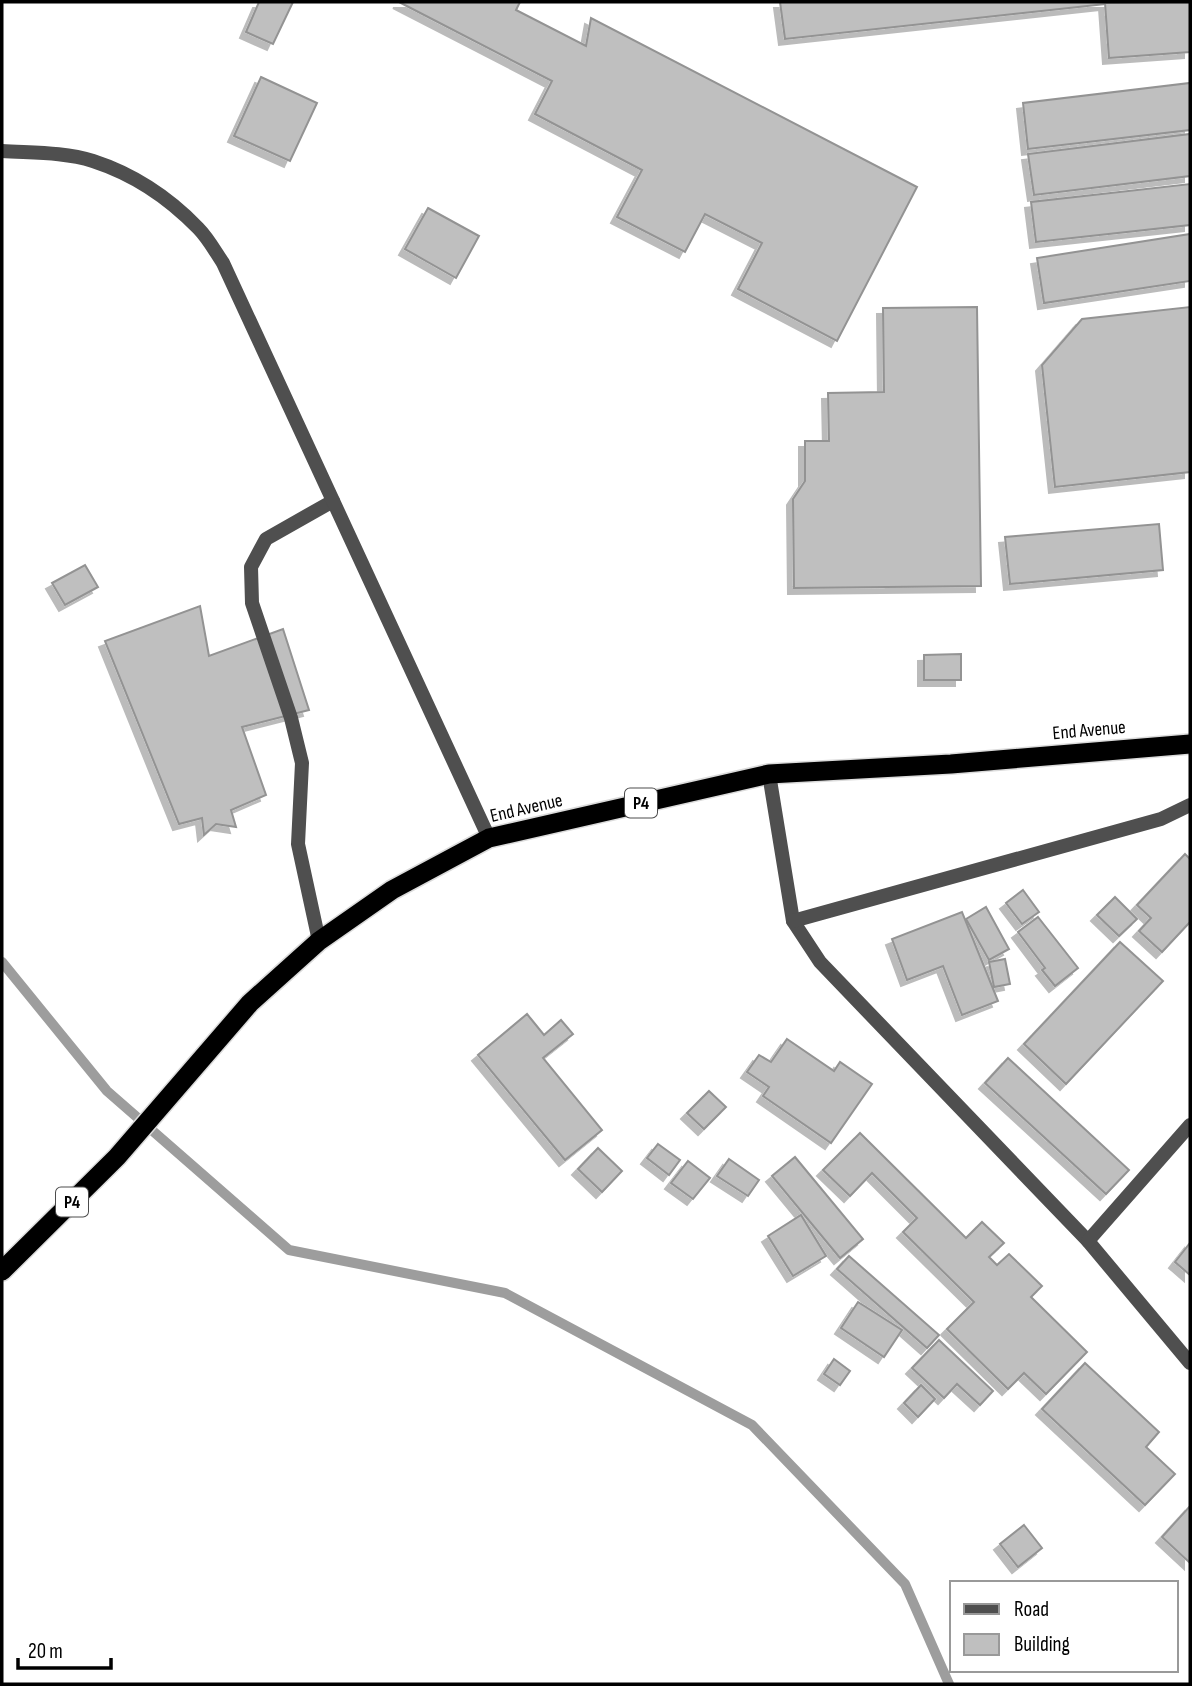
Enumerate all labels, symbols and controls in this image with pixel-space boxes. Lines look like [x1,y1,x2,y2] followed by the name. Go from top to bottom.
[1052,716,1127,745] street label: End Avenue
[625,788,657,818] road number: P4
[488,789,565,828] street label: End Avenue
[56,1188,88,1217] road number: P4
[950,1581,1178,1672] legend
[1014,1597,1049,1622] text: Road
[18,1626,110,1670] scale bar
[1014,1632,1070,1657] text: Building
[28,1639,63,1664] text: 20 m

